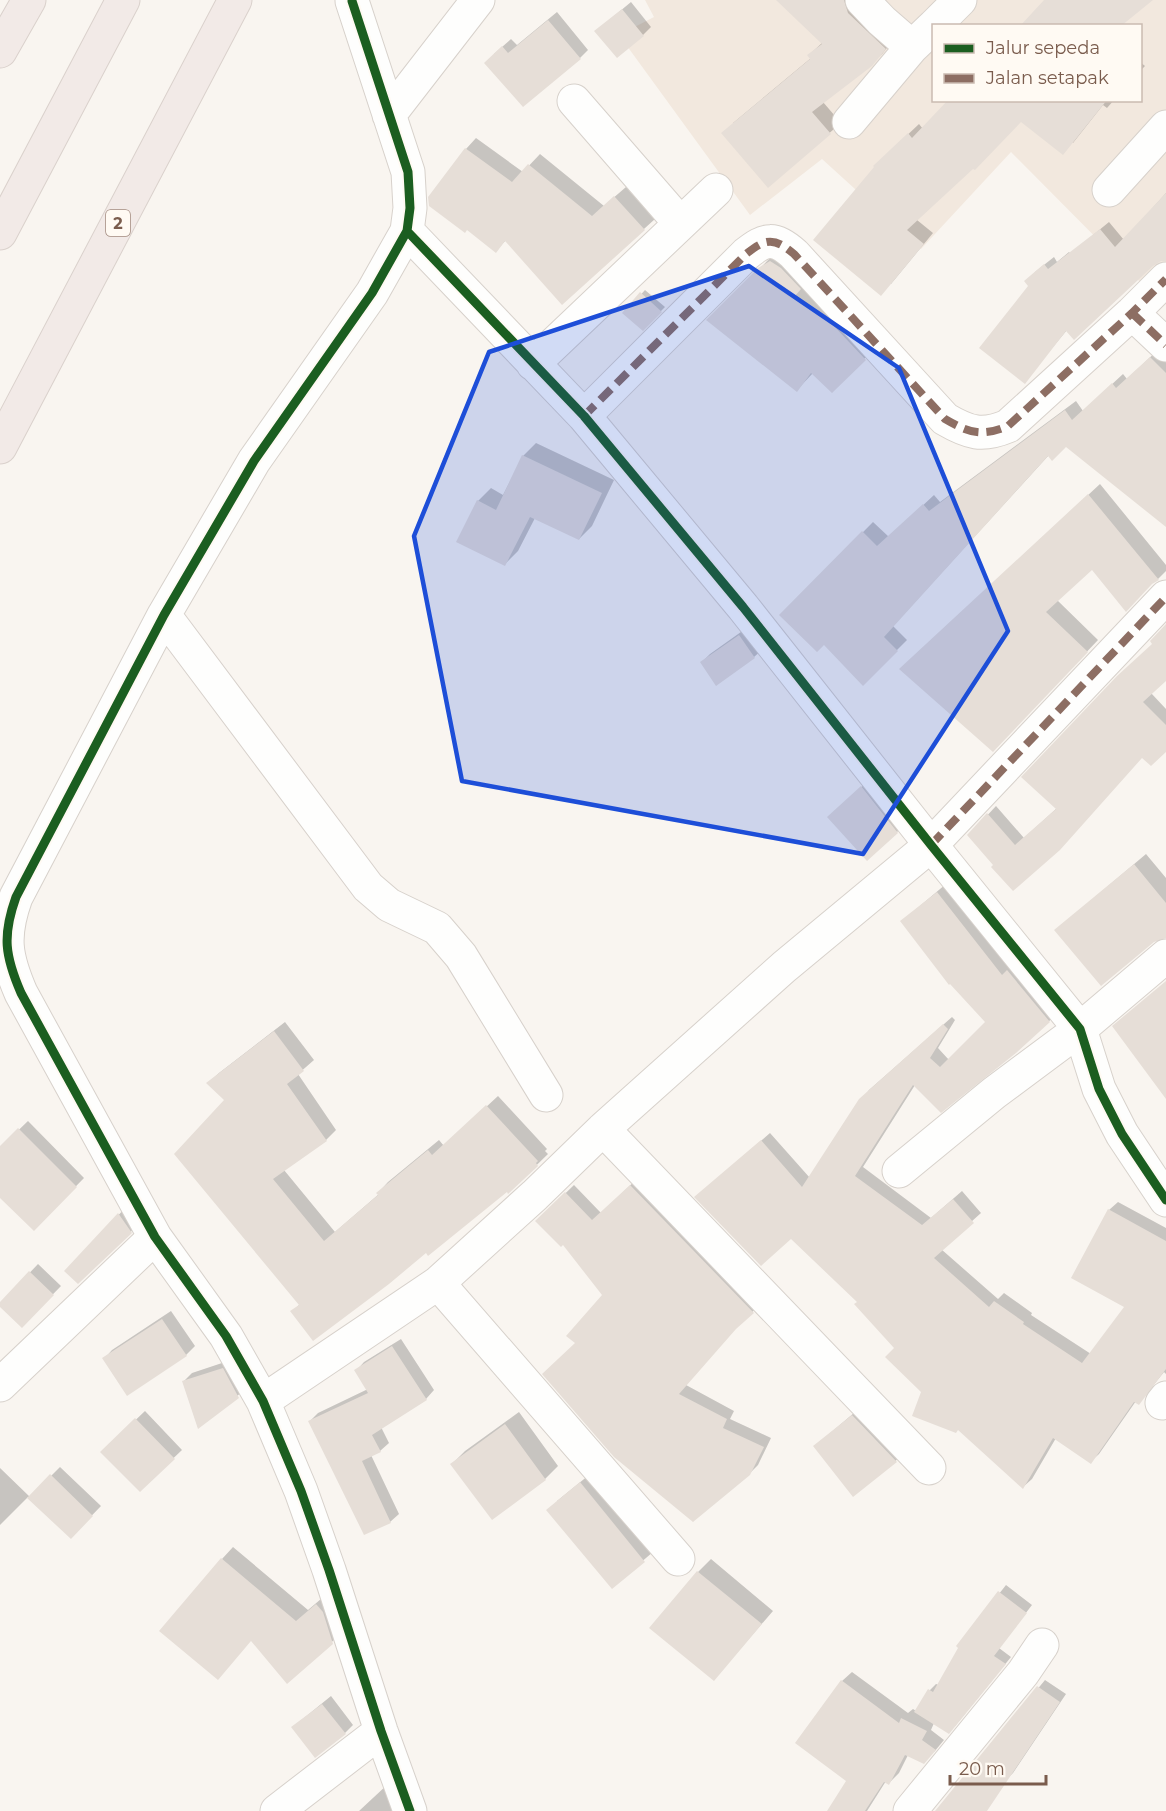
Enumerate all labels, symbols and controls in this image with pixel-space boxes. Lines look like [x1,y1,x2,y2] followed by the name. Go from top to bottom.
[932,24,1142,102] legend
[985,37,1100,59] text: Jalur sepeda
[985,67,1109,89] text: Jalan setapak
[106,210,130,236] road number: 2
[950,1748,1046,1786] scale bar
[959,1758,1005,1780] text: 20 m

